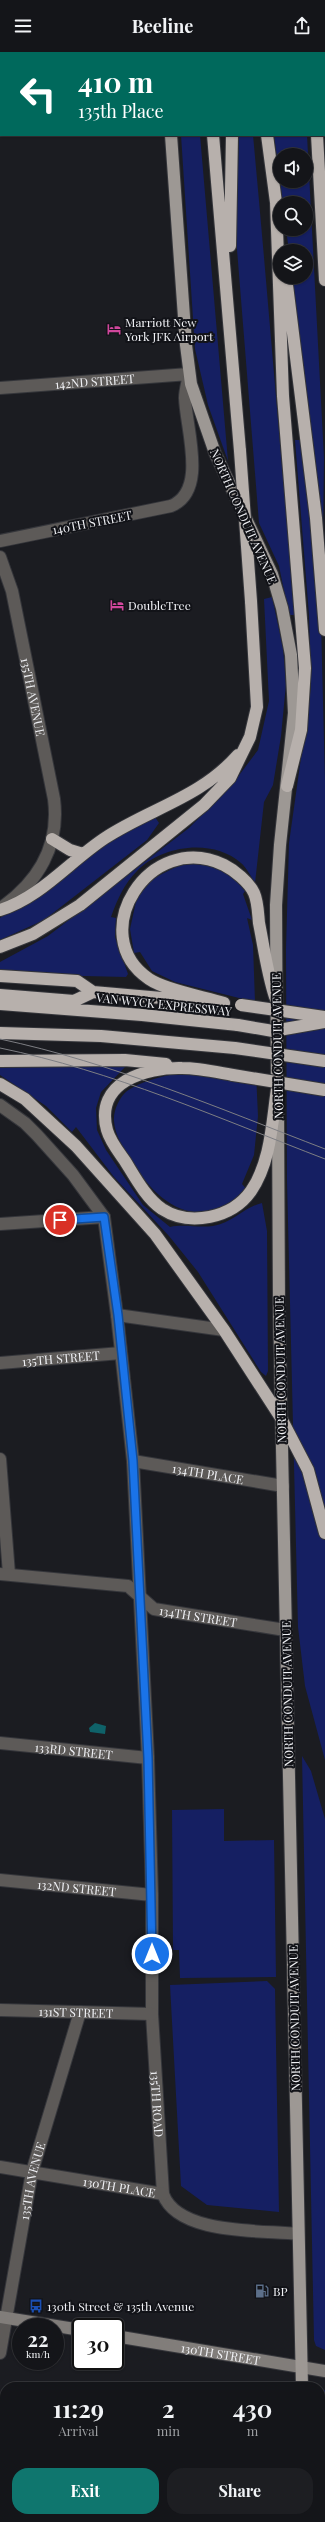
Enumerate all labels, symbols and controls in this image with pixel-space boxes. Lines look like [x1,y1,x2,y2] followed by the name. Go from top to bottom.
[132,14,193,38] text: Beeline
[12,15,34,37] icon: menu
[291,15,313,37] icon: share
[78,63,153,100] text: 410 m
[12,68,64,120] icon: left
[78,99,164,123] text: 135th Place
[273,148,313,284] map controls
[273,148,313,188] button: sound
[273,196,313,236] button: search
[273,244,313,284] button: layers
[124,314,214,344] place label: Marriott New York JFK Airport
[106,321,122,337] hotel icon: Marriott New York JFK Airport
[54,370,136,392] street label: 142ND STREET
[207,446,281,586] street label: NORTH CONDUIT AVENUE
[51,506,134,538] street label: 140TH STREET
[109,597,125,613] hotel icon: DoubleTree
[128,597,191,613] place label: DoubleTree
[18,656,49,737] street label: 135TH AVENUE
[268,973,286,1119] street label: NORTH CONDUIT AVENUE
[94,989,233,1019] street label: VAN WYCK EXPRESSWAY
[43,1203,77,1237] pin
[49,1209,71,1231] icon: arrive
[271,1297,289,1443] street label: NORTH CONDUIT AVENUE
[21,1347,101,1369] street label: 135TH STREET
[171,1460,245,1487] street label: 134TH PLACE
[158,1602,239,1630] street label: 134TH STREET
[278,1621,296,1767] street label: NORTH CONDUIT AVENUE
[34,1739,114,1762] street label: 133RD STREET
[36,1876,117,1899] street label: 132ND STREET
[131,1933,173,1975] position arrow
[285,1945,303,2091] street label: NORTH CONDUIT AVENUE
[38,2003,114,2021] street label: 131ST STREET
[147,2070,168,2138] street label: 135TH ROAD
[16,2140,49,2221] street label: 135TH AVENUE
[82,2173,157,2201] street label: 130TH PLACE
[254,2283,270,2299] fuel station icon: BP
[273,2283,287,2299] place label: BP
[28,2298,44,2314] bus stop icon: 130th Street & 135th Avenue
[47,2298,194,2314] place label: 130th Street & 135th Avenue
[72,2318,124,2370] speed limit sign: 30
[28,2325,48,2352] text: 22
[180,2339,262,2368] street label: 130TH STREET
[26,2347,50,2361] text: km/h
[53,2392,104,2424] text: 11:29
[162,2392,175,2424] text: 2
[233,2392,272,2424] text: 430
[58,2422,98,2439] text: Arrival
[157,2422,180,2439] text: min
[247,2422,258,2439] text: m
[12,2468,159,2514] button: Exit
[167,2468,313,2514] button: Share

